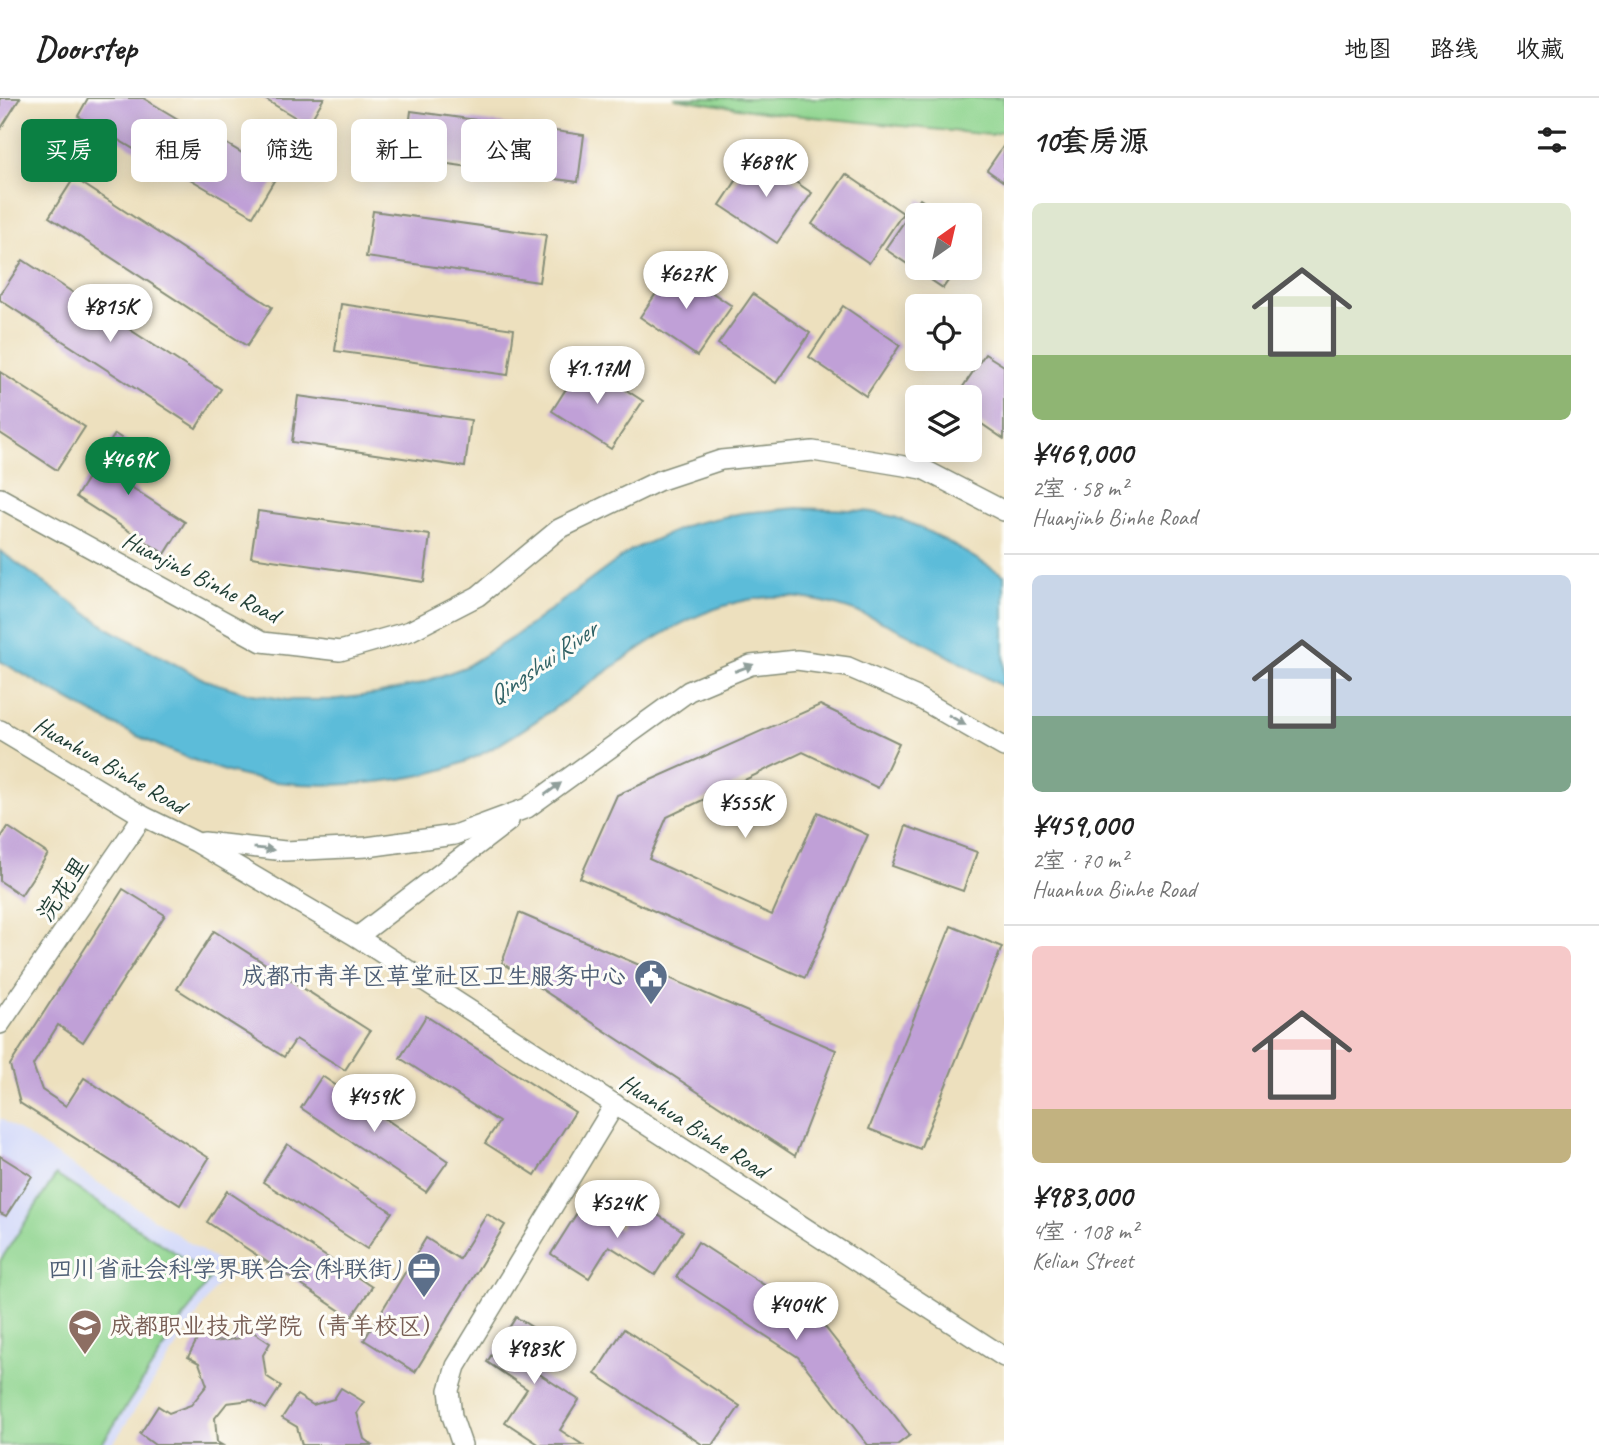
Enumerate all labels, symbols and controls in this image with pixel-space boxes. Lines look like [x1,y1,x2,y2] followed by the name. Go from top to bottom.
[35,27,136,69] text: Doorstep
[1344,34,1392,64] text: 地图
[1430,34,1478,64] text: 路线
[1516,34,1564,64] text: 收藏
[21,119,117,182] chip: 买房
[131,119,227,182] chip: 租房
[241,119,337,182] chip: 筛选
[351,119,447,182] chip: 新上
[461,119,557,182] chip: 公寓
[1533,121,1571,159] icon: filters
[1032,122,1149,160] text: 10套房源
[717,140,815,199] pin: ¥689K
[739,147,793,176] text: ¥689K
[905,203,982,280] north arrow
[905,203,982,462] map controls
[1239,249,1365,375] icon: home
[637,252,735,311] pin: ¥627K
[659,259,713,288] text: ¥627K
[61,285,159,344] pin: ¥815K
[84,292,136,321] text: ¥815K
[905,294,982,371] button: locate
[540,346,654,406] pin: ¥1.17M
[566,354,628,383] text: ¥1.17M
[905,385,982,462] button: layers
[1032,434,1133,472] text: ¥469,000
[79,438,177,497] pin: ¥469K
[101,445,155,474] text: ¥469K
[1032,474,1127,503] text: 2室 · 58 m²
[1032,503,1197,532] text: Huanjinb Binhe Road
[118,525,288,631] street label: Huanjinb Binhe Road
[481,611,607,713] water label: Qingshui River
[1239,621,1365,747] icon: home
[734,663,755,674] one-way arrow
[29,709,195,822] street label: Huanhua Binhe Road
[948,714,967,726] one-way arrow
[696,780,794,840] pin: ¥555K
[543,782,562,796] one-way arrow
[719,788,771,817] text: ¥555K
[1032,806,1132,844] text: ¥459,000
[253,844,275,855] one-way arrow
[1032,846,1127,875] text: 2室 · 70 m²
[30,851,96,927] street label: 浣花里
[1032,875,1196,904] text: Huanhua Binhe Road
[632,957,670,1006] public building icon: 成都市青羊区草堂社区卫生服务中心
[242,961,626,991] place label: 成都市青羊区草堂社区卫生服务中心
[1239,992,1365,1118] icon: home
[614,1067,777,1187] street label: Huanhua Binhe Road
[325,1074,423,1134] pin: ¥459K
[348,1082,400,1111] text: ¥459K
[1032,1177,1132,1215] text: ¥983,000
[568,1180,666,1240] pin: ¥524K
[591,1188,643,1217] text: ¥524K
[1032,1217,1138,1246] text: 4室 · 108 m²
[1032,1246,1133,1275] text: Kelian Street
[405,1250,443,1299] office icon: 四川省社会科学界联合会(科联街)
[48,1254,401,1284] place label: 四川省社会科学界联合会(科联街)
[747,1282,845,1342] pin: ¥404K
[769,1290,823,1319] text: ¥404K
[66,1307,104,1356] school or university icon: 成都职业技术学院（青羊校区）
[110,1311,446,1341] place label: 成都职业技术学院（青羊校区）
[485,1326,583,1386] pin: ¥983K
[508,1334,560,1363] text: ¥983K

